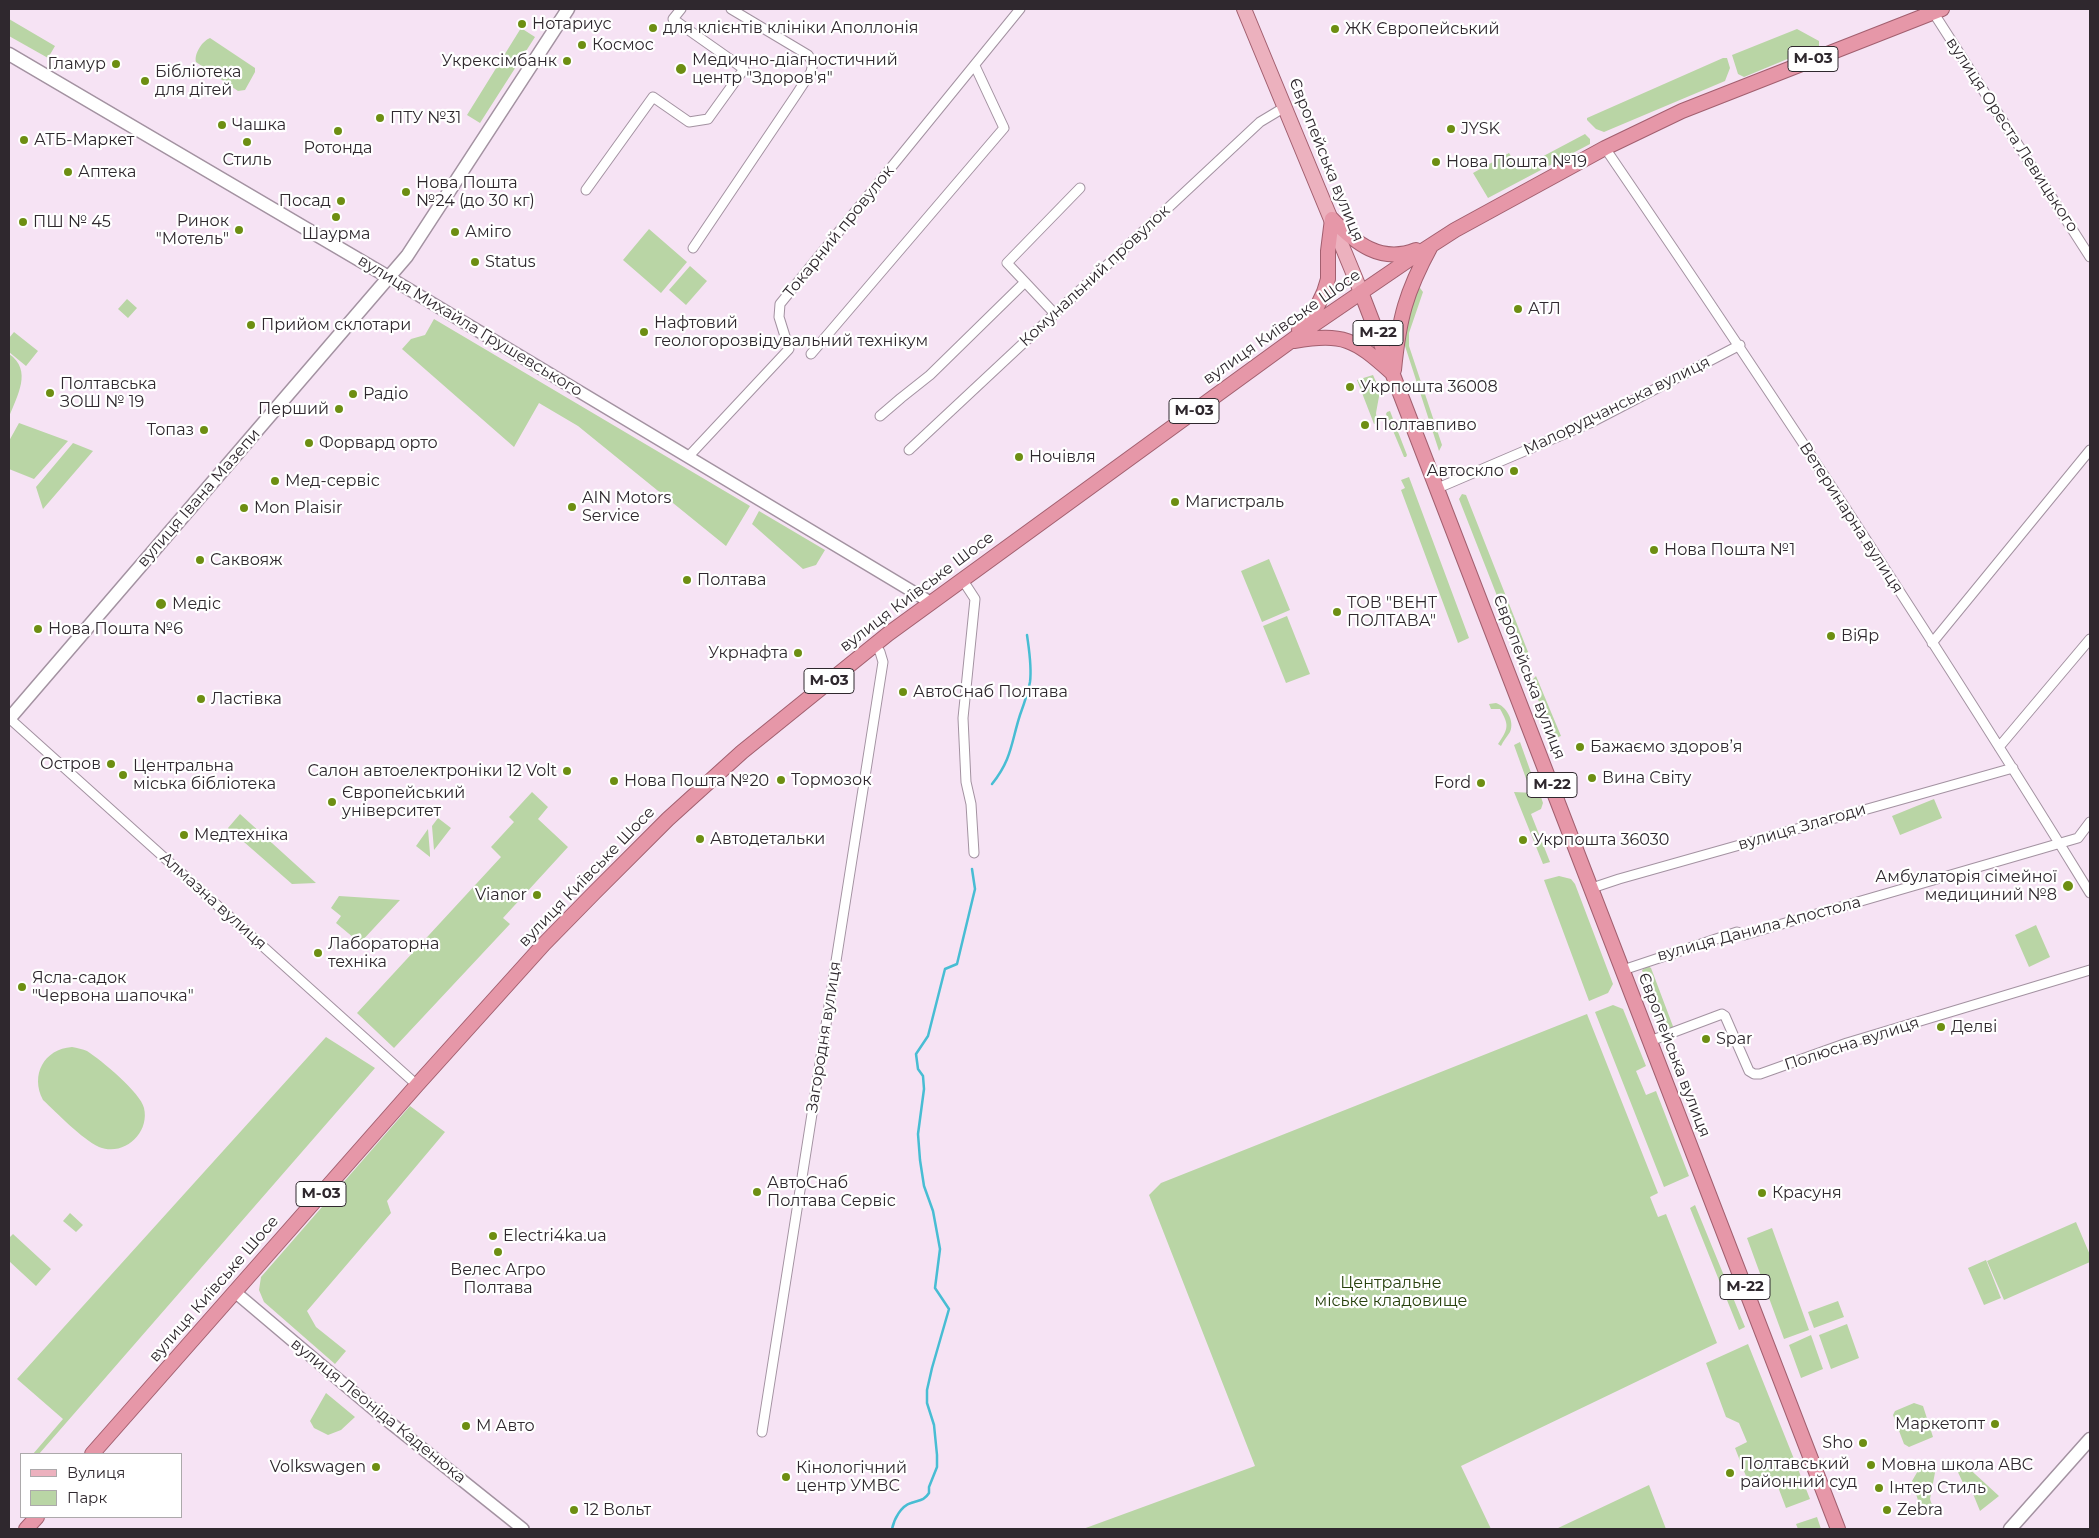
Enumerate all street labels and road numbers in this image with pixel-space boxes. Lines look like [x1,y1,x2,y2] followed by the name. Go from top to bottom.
[1942,34,2082,236] street label: вулиця Ореста Левицького
[1788,46,1838,72] road number: М-03
[1284,75,1368,245] street label: Європейська вулиця
[780,162,898,302] street label: Токарний провулок
[1016,201,1174,351] street label: Комунальний провулок
[354,251,586,401] street label: вулиця Михайла Грушевського
[1200,265,1364,389] street label: вулиця Київське Шосе
[1353,320,1403,346] road number: М-22
[1521,352,1713,460] street label: Малорудчанська вулиця
[1169,398,1219,424] road number: М-03
[134,425,264,571] street label: вулиця Івана Мазепи
[1795,439,1907,597] street label: Ветеринарна вулиця
[836,528,998,656] street label: вулиця Київське Шосе
[1489,592,1569,762] street label: Європейська вулиця
[804,668,854,694] road number: М-03
[1527,772,1577,798] road number: М-22
[1736,800,1868,854] street label: вулиця Злагоди
[515,803,659,951] street label: вулиця Київське Шосе
[156,848,270,954] street label: Алмазна вулиця
[1655,893,1863,965] street label: вулиця Данила Апостола
[803,960,845,1114] street label: Загородня вулиця
[1634,970,1714,1140] street label: Європейська вулиця
[1782,1013,1922,1075] street label: Полюсна вулиця
[296,1182,346,1206] road number: М-03
[145,1212,283,1366] street label: вулиця Київське Шосе
[1720,1274,1770,1300] road number: М-22
[287,1334,469,1488] street label: вулиця Леоніда Каденюка

